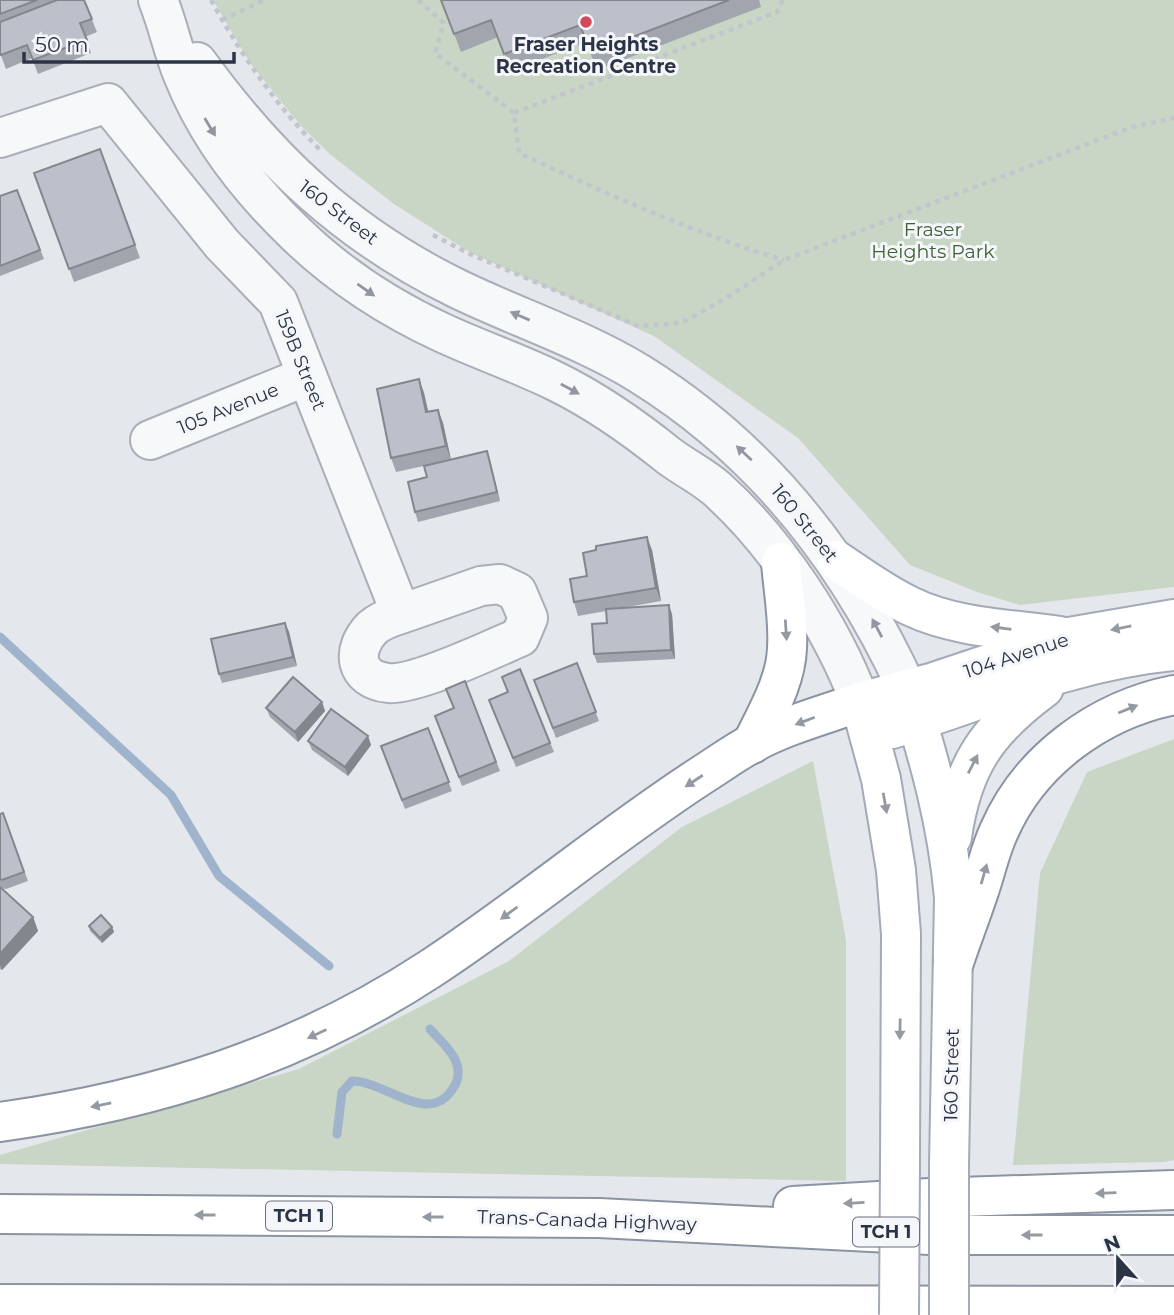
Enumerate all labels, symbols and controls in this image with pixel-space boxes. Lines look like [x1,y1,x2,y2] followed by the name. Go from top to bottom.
[578,14,594,30] marker: Fraser Heights Recreation Centre
[24,21,234,65] scale bar
[35,32,89,57] text: 50 m
[496,33,676,78] place label: Fraser Heights Recreation Centre
[204,117,216,136] one-way arrow
[294,175,383,250] street label: 160 Street
[871,218,995,263] park label: Fraser Heights Park
[357,283,375,297] one-way arrow
[270,307,331,414] street label: 159B Street
[510,310,530,322] one-way arrow
[174,378,282,439] street label: 105 Avenue
[560,384,580,395] one-way arrow
[736,445,753,461] one-way arrow
[766,480,843,567] street label: 160 Street
[871,618,882,638] one-way arrow
[781,619,792,641] one-way arrow
[990,622,1012,633] one-way arrow
[1110,622,1132,633] one-way arrow
[961,628,1071,683] street label: 104 Avenue
[1118,704,1139,715] one-way arrow
[794,716,815,727] one-way arrow
[968,754,979,774] one-way arrow
[684,774,704,787] one-way arrow
[880,792,891,814] one-way arrow
[979,863,990,885] one-way arrow
[500,906,518,920] one-way arrow
[895,1018,906,1040] one-way arrow
[307,1028,327,1039] one-way arrow
[939,1028,964,1122] street label: 160 Street
[90,1099,112,1110] one-way arrow
[1095,1188,1117,1199] one-way arrow
[843,1197,865,1208] one-way arrow
[266,1202,332,1231] road number: TCH 1
[477,1205,698,1236] street label: Trans-Canada Highway
[194,1209,216,1221] one-way arrow
[421,1211,443,1223] one-way arrow
[853,1218,919,1246] road number: TCH 1
[1083,1224,1153,1294] north arrow
[1021,1229,1043,1241] one-way arrow
[1101,1230,1123,1257] text: N

